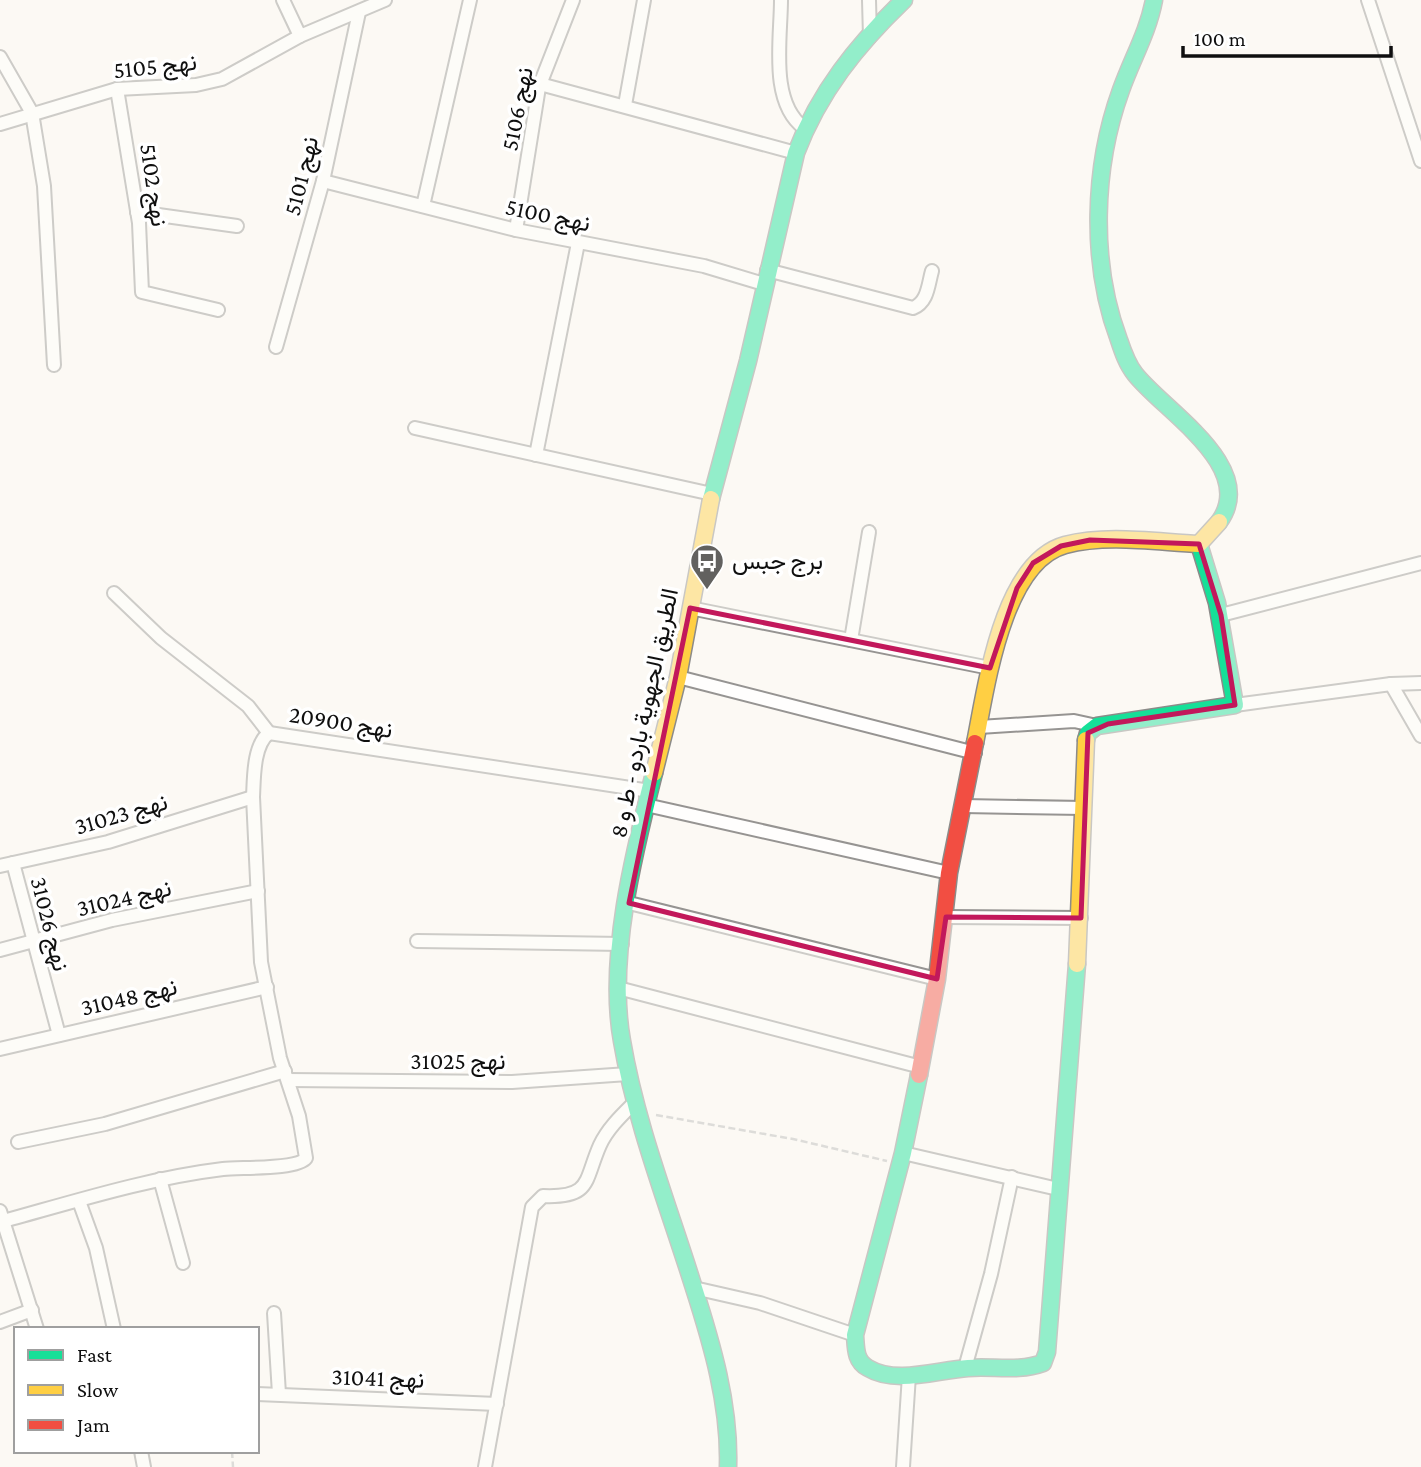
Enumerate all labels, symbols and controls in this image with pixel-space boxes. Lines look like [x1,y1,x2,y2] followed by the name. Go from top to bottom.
[1183,14,1391,58] scale bar
[1194,27,1246,51] text: 100 m
[112,48,198,87] street label: نهج 5105
[495,65,542,154] street label: نهج 5106
[278,134,327,219] street label: نهج 5101
[131,142,174,229] street label: نهج 5102
[502,192,593,241] street label: نهج 5100
[688,542,726,591] bus stop icon: برج جبس
[732,547,823,577] place label: برج جبس
[604,586,685,840] street label: الطريق الجهوية باردو - ط و 8
[287,700,395,747] street label: نهج 20900
[71,787,172,843] street label: نهج 31023
[22,874,75,975] street label: نهج 31026
[74,874,175,925] street label: نهج 31024
[78,972,181,1025] street label: نهج 31048
[410,1047,506,1078] street label: نهج 31025
[14,1327,259,1453] legend
[77,1343,113,1367] text: Fast
[331,1362,425,1397] street label: نهج 31041
[77,1378,119,1402] text: Slow
[75,1413,110,1437] text: Jam

